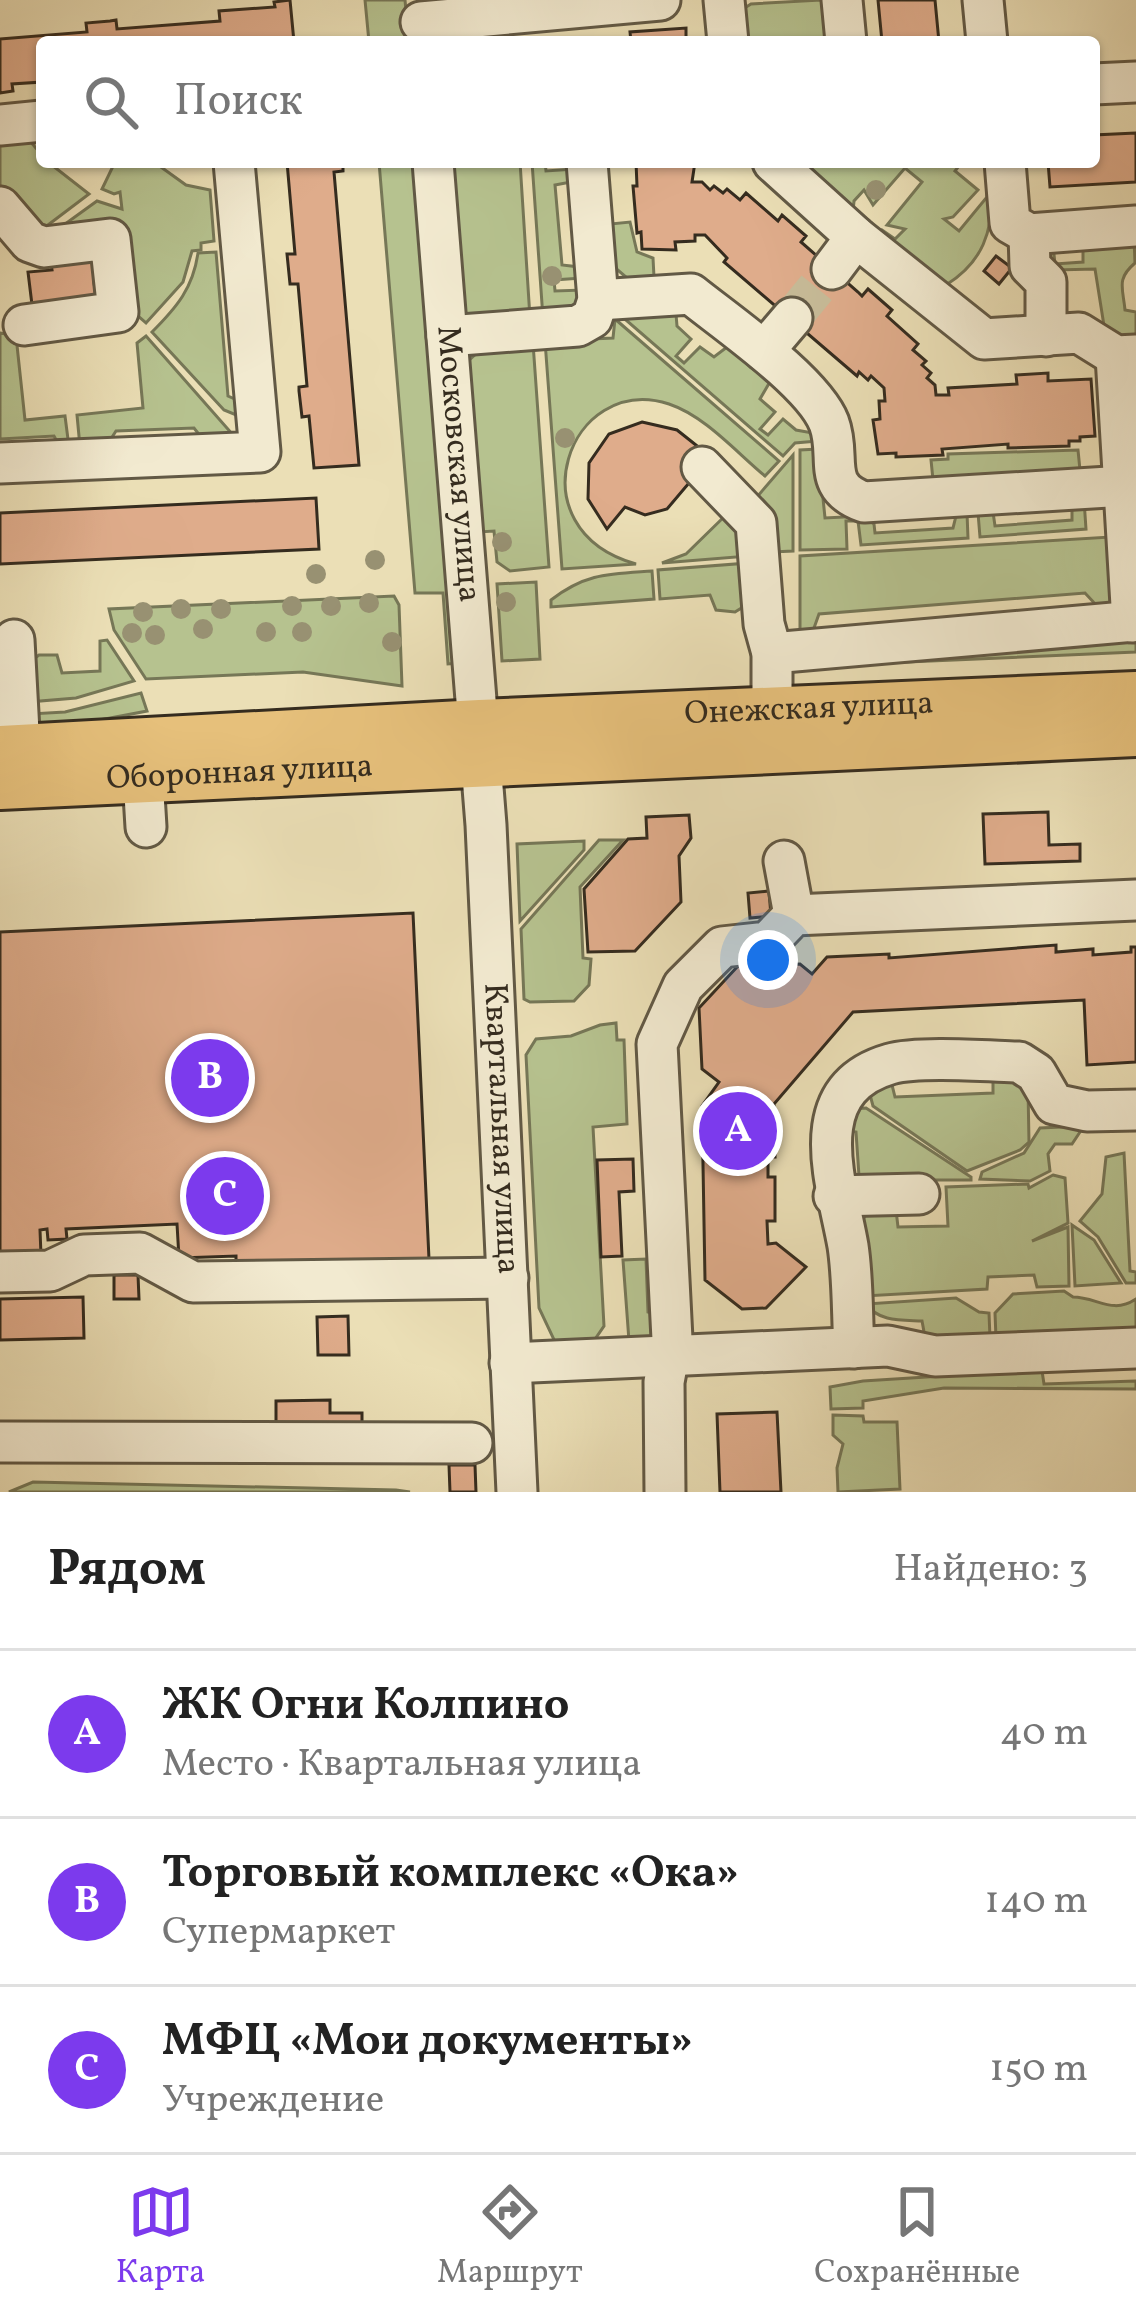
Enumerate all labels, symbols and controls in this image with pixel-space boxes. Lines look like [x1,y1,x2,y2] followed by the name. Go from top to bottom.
[36,36,1100,168] search box
[78,69,144,135] icon: search
[174,71,303,134] text: Поиск
[423,324,491,604] street label: Московская улица
[684,682,934,738] street label: Онежская улица
[105,745,374,803] street label: Оборонная улица
[738,930,798,990] your location
[470,982,530,1275] street label: Квартальная улица
[171,1033,249,1123] pin: B
[699,1086,777,1176] pin: A
[186,1151,264,1241] pin: C
[48,1535,206,1606] text: Рядом
[893,1543,1088,1597] text: Найдено: 3
[162,1675,570,1738] text: ЖК Огни Колпино
[73,1707,101,1761] text: A
[1000,1707,1088,1761] text: 40 m
[162,1738,642,1792] text: Место · Квартальная улица
[162,1843,739,1906] text: Торговый комплекс «Ока»
[74,1875,100,1929] text: B
[985,1875,1088,1929] text: 140 m
[162,1906,395,1960] text: Супермаркет
[162,2011,693,2074] text: МФЦ «Мои документы»
[74,2043,100,2097] text: C
[989,2043,1088,2097] text: 150 m
[162,2074,384,2128] text: Учреждение
[116,2179,205,2297] tab: Карта
[437,2179,583,2297] tab: Маршрут
[814,2179,1020,2297] tab: Сохранённые

